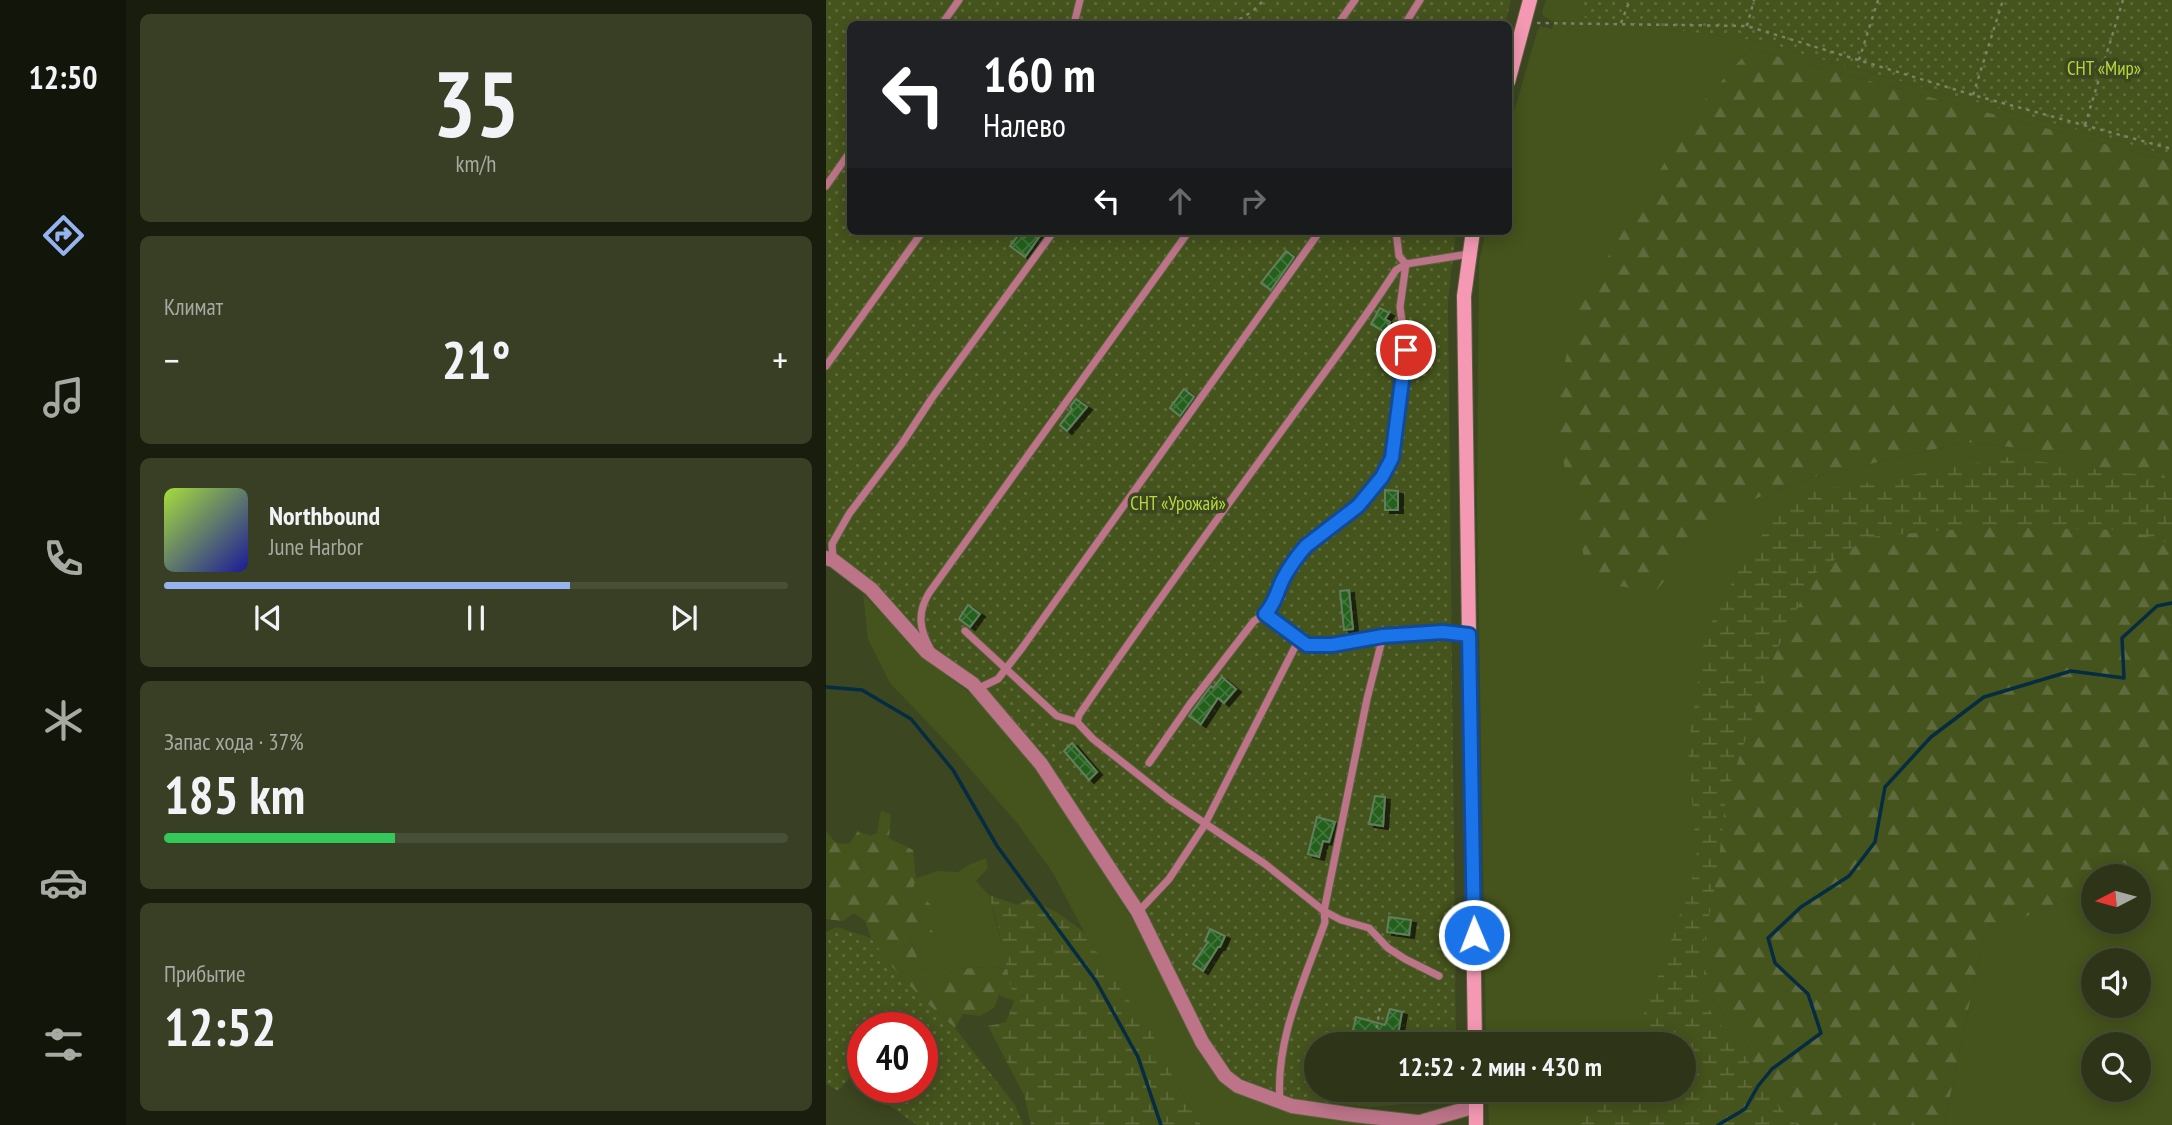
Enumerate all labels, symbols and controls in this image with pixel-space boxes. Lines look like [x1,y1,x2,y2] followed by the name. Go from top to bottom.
[983,42,1096,106] text: 160 m
[433,44,520,162] text: 35
[868,49,959,140] icon: left
[28,56,98,98] text: 12:50
[2067,56,2141,80] park label: СНТ «Мир»
[983,104,1066,146] text: Налево
[456,149,496,178] text: km/h
[1088,182,1126,220] icon: left
[1161,182,1199,220] icon: ahead
[1234,182,1272,220] icon: right
[39,211,88,260] icon: directions
[164,292,223,321] text: Климат
[1376,320,1436,380] pin
[442,326,510,393] text: 21°
[1387,331,1425,369] icon: arrive
[164,335,180,384] text: −
[772,335,788,384] text: +
[39,373,88,422] icon: music
[1130,491,1226,515] park label: СНТ «Урожай»
[269,499,380,532] text: Northbound
[269,532,363,561] text: June Harbor
[39,534,88,583] icon: phone
[249,599,287,637] icon: previous
[457,599,495,637] icon: pause
[665,599,703,637] icon: next
[39,696,88,745] icon: climate
[164,727,304,756] text: Запас хода · 37%
[164,761,305,828] text: 185 km
[39,858,88,907] icon: car
[2081,864,2151,934] north arrow
[2081,864,2151,1102] map controls
[1437,898,1511,972] position arrow
[2081,948,2151,1018] button: sound
[164,959,245,988] text: Прибытие
[164,993,276,1060] text: 12:52
[847,1012,938,1103] speed limit sign: 40
[39,1020,88,1069] icon: filters
[2081,1032,2151,1102] button: search
[1398,1050,1602,1083] text: 12:52 · 2 мин · 430 m

